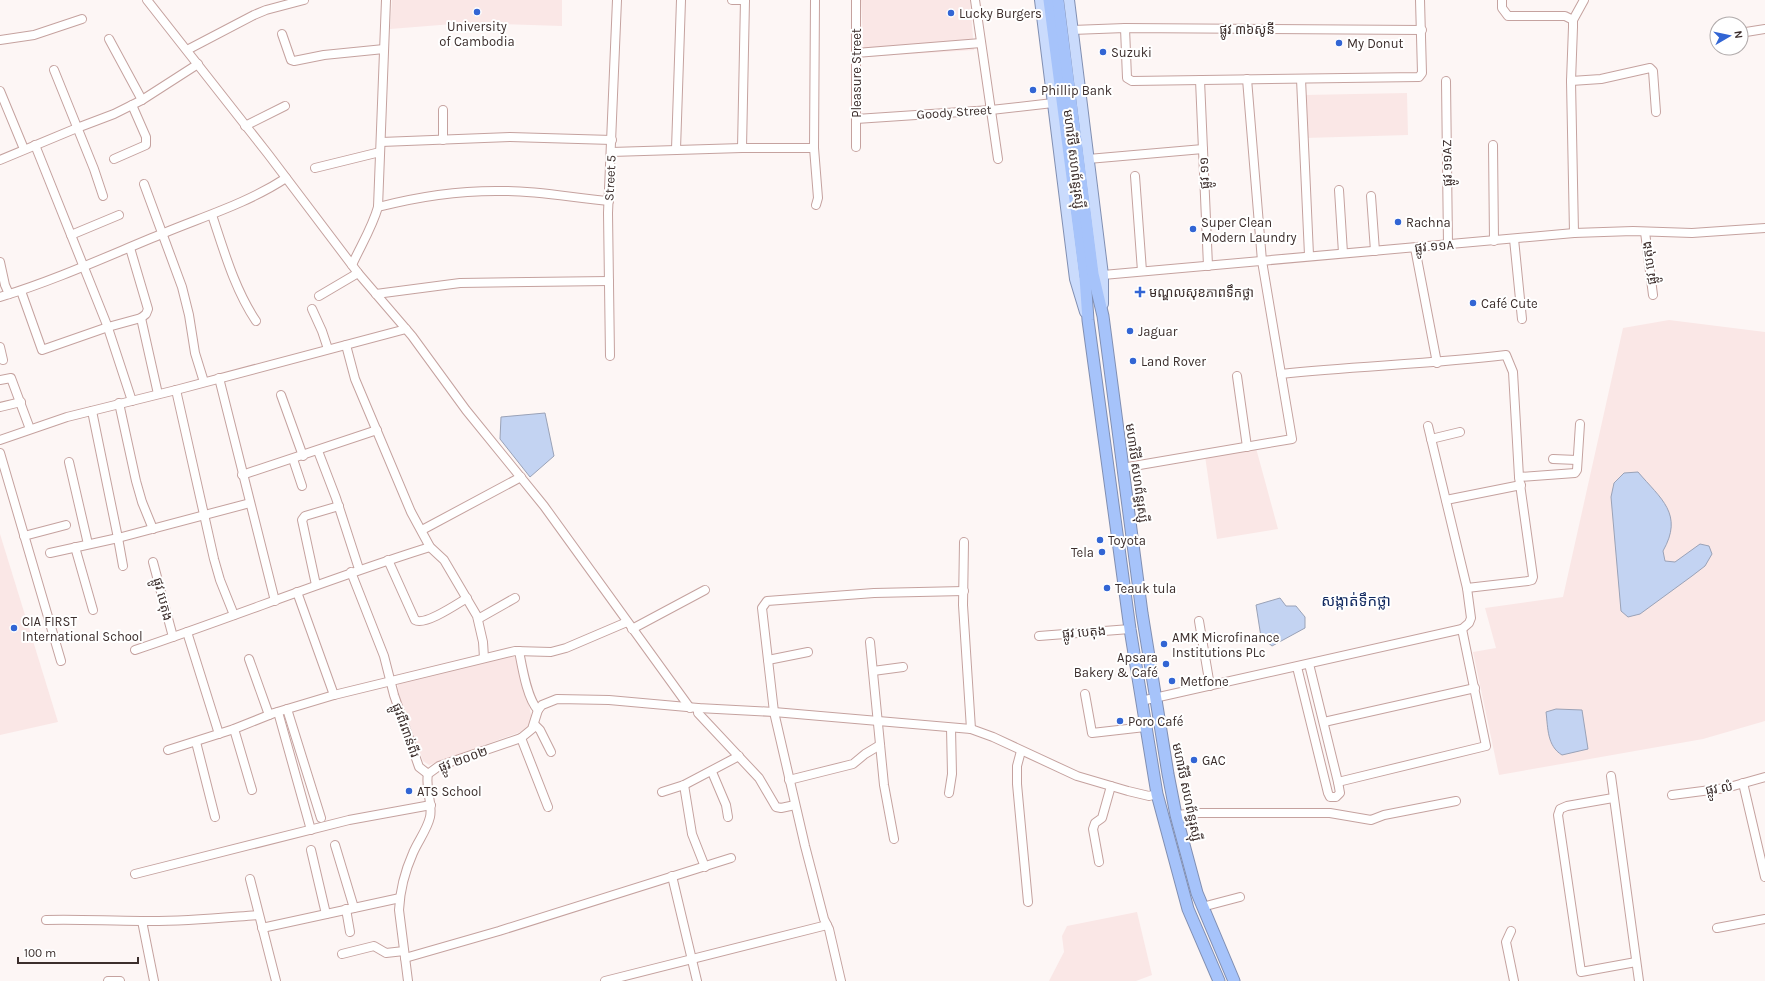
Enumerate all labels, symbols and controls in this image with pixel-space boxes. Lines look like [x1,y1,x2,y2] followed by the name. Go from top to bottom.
[959,6,1042,21] place label: Lucky Burgers
[472,7,482,17] marker: University of Cambodia
[946,8,956,18] marker: Lucky Burgers
[1709,16,1749,56] north arrow
[439,19,515,49] place label: University of Cambodia
[1219,21,1275,40] street label: ផ្លូវ ៣៦សូនី
[849,28,864,118] street label: Pleasure Street
[1731,30,1745,39] text: N
[1347,36,1404,51] place label: My Donut
[1334,38,1344,48] marker: My Donut
[1111,45,1152,60] place label: Suzuki
[1098,47,1108,57] marker: Suzuki
[1041,83,1112,98] place label: Phillip Bank
[1028,85,1038,95] marker: Phillip Bank
[916,102,992,122] street label: Goody Street
[1057,108,1089,210] street label: មហាវិថី សហព័ន្ធរុស្ស៊ី
[1439,139,1459,187] street label: ផ្លូវ ១១AZ
[601,155,619,201] street label: Street 5
[1196,157,1216,189] street label: ផ្លូវ ១១
[1201,215,1297,245] place label: Super Clean Modern Laundry
[1406,215,1451,230] place label: Rachna
[1393,217,1403,227] marker: Rachna
[1188,224,1198,234] marker: Super Clean Modern Laundry
[1414,237,1455,259] street label: ផ្លូវ ១១A
[1639,240,1663,286] street label: ផ្លូវ បេតុង
[1149,284,1254,301] place label: មណ្ឌលសុខភាពទឹកថ្លា
[1134,286,1146,298] marker: មណ្ឌលសុខភាពទឹកថ្លា
[1481,296,1538,311] place label: Café Cute
[1468,298,1478,308] marker: Café Cute
[1138,324,1178,339] place label: Jaguar
[1125,326,1135,336] marker: Jaguar
[1141,354,1206,369] place label: Land Rover
[1128,356,1138,366] marker: Land Rover
[1119,422,1153,524] street label: មហាវិថី សហព័ន្ធរុស្ស៊ី
[1108,533,1146,548] place label: Toyota
[1095,535,1105,545] marker: Toyota
[1071,545,1094,560] place label: Tela
[1097,547,1107,557] marker: Tela
[147,576,176,623] street label: ផ្លូវ បេតុង
[1115,581,1176,596] place label: Teauk tula
[1102,583,1112,593] marker: Teauk tula
[1321,592,1391,610] district label: សង្កាត់ទឹកថ្លា
[22,614,143,644] place label: CIA FIRST International School
[9,623,19,633] marker: CIA FIRST International School
[1061,623,1107,645] street label: ផ្លូវ បេតុង
[1172,630,1280,660] place label: AMK Microfinance Institutions PLc
[1159,639,1169,649] marker: AMK Microfinance Institutions PLc
[1074,650,1158,680] place label: Apsara Bakery & Café
[1161,659,1171,669] marker: Apsara Bakery & Café
[1180,674,1229,689] place label: Metfone
[1167,676,1177,686] marker: Metfone
[386,701,423,761] street label: ផ្លូវពីរពាន់ពីរ
[1128,714,1184,729] place label: Poro Café
[1115,716,1125,726] marker: Poro Café
[1166,741,1206,843] street label: មហាវិថី សហព័ន្ធរុស្ស៊ី
[436,743,491,778] street label: ផ្លូវ ២០០២
[1202,753,1226,768] place label: GAC
[1189,755,1199,765] marker: GAC
[1704,778,1735,802] street label: ផ្លូវ លំ
[417,784,482,799] place label: ATS School
[404,786,414,796] marker: ATS School
[18,939,138,965] scale bar
[24,946,56,960] text: 100 m

